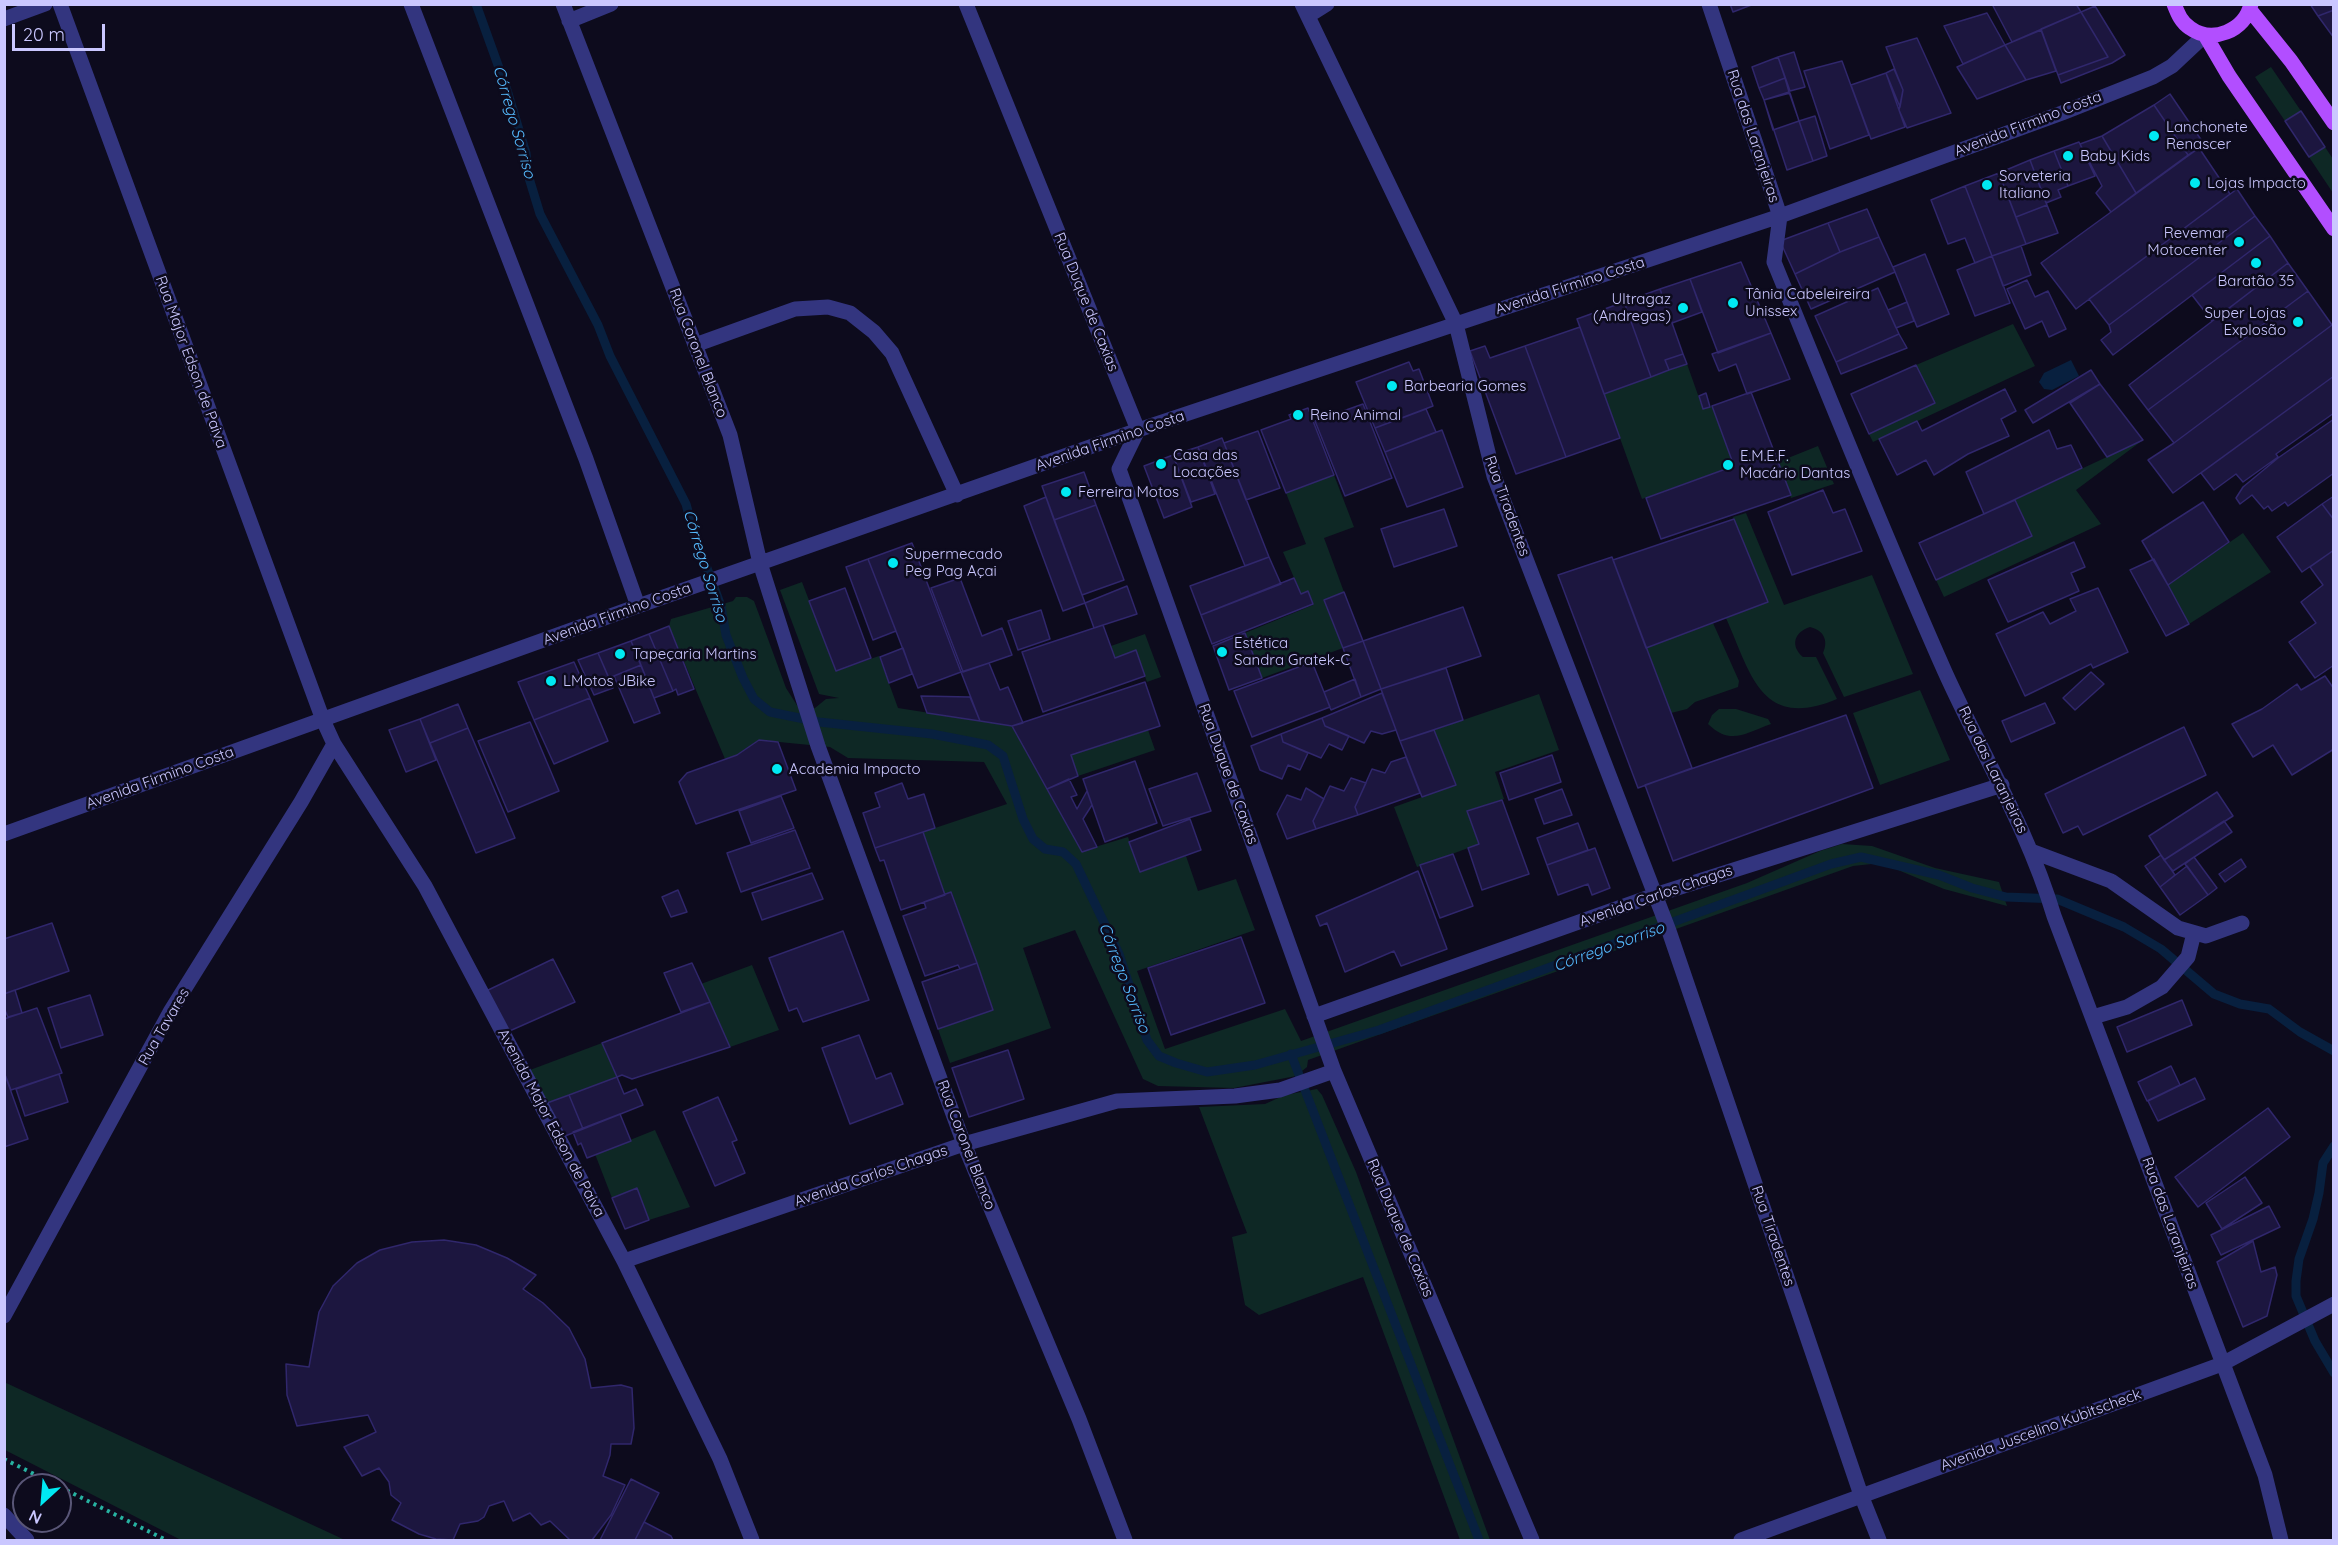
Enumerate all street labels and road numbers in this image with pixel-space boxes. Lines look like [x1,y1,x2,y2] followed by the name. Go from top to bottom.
[1723,67,1783,205] street label: Rua das Laranjeiras
[1952,88,2104,160] street label: Avenida Firmino Costa
[1050,230,1122,374] street label: Rua Duque de Caxias
[1493,253,1647,319] street label: Avenida Firmino Costa
[151,273,231,451] street label: Rua Major Edson de Paiva
[665,286,731,420] street label: Rua Coronel Blanco
[1033,407,1187,475] street label: Avenida Firmino Costa
[1481,453,1533,559] street label: Rua Tiradentes
[541,579,693,649] street label: Avenida Firmino Costa
[1194,701,1262,847] street label: Rua Duque de Caxias
[1954,704,2032,836] street label: Rua das Laranjeiras
[84,743,236,813] street label: Avenida Firmino Costa
[1577,861,1735,931] street label: Avenida Carlos Chagas
[135,985,193,1069] street label: Rua Tavares
[494,1026,608,1220] street label: Avenida Major Edson de Paiva
[933,1078,999,1212] street label: Rua Coronel Blanco
[792,1141,950,1211] street label: Avenida Carlos Chagas
[2138,1155,2202,1291] street label: Rua das Laranjeiras
[1363,1156,1437,1300] street label: Rua Duque de Caxias
[1747,1183,1799,1289] street label: Rua Tiradentes
[1938,1385,2144,1475] street label: Avenida Juscelino Kubitscheck

